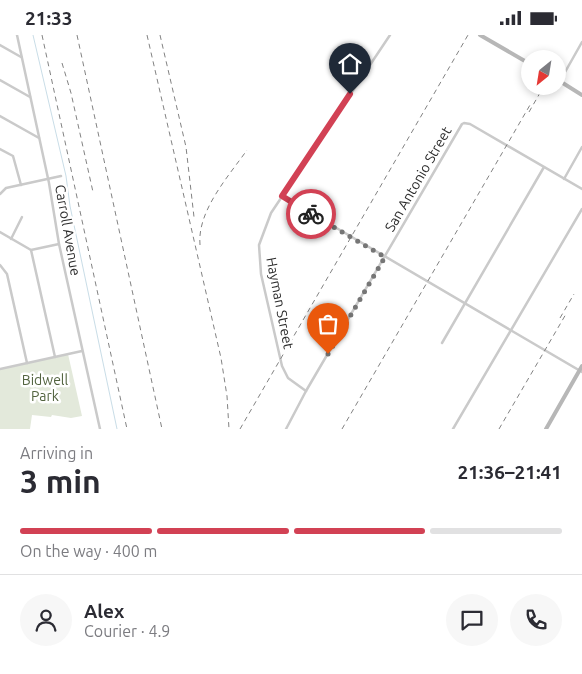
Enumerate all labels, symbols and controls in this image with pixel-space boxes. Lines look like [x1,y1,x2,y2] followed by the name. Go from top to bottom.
[25,7,73,29] text: 21:33
[329,43,371,94] pin
[336,50,364,78] icon: home
[521,50,566,95] north arrow
[521,50,566,95] map controls
[381,123,455,234] street label: San Antonio Street
[52,183,84,277] street label: Carroll Avenue
[286,189,336,239] courier
[297,200,325,228] icon: bike
[263,256,297,351] street label: Hayman Street
[307,303,349,354] pin
[314,310,342,338] icon: bag
[22,372,69,404] park label: Bidwell Park
[20,444,93,462] text: Arriving in
[457,461,562,483] text: 21:36–21:41
[20,463,101,499] text: 3 min
[20,542,157,560] text: On the way · 400 m
[20,594,72,646] button: person
[446,594,498,646] button: chat
[510,594,562,646] button: phone
[84,600,124,622] text: Alex
[84,622,170,640] text: Courier · 4.9

